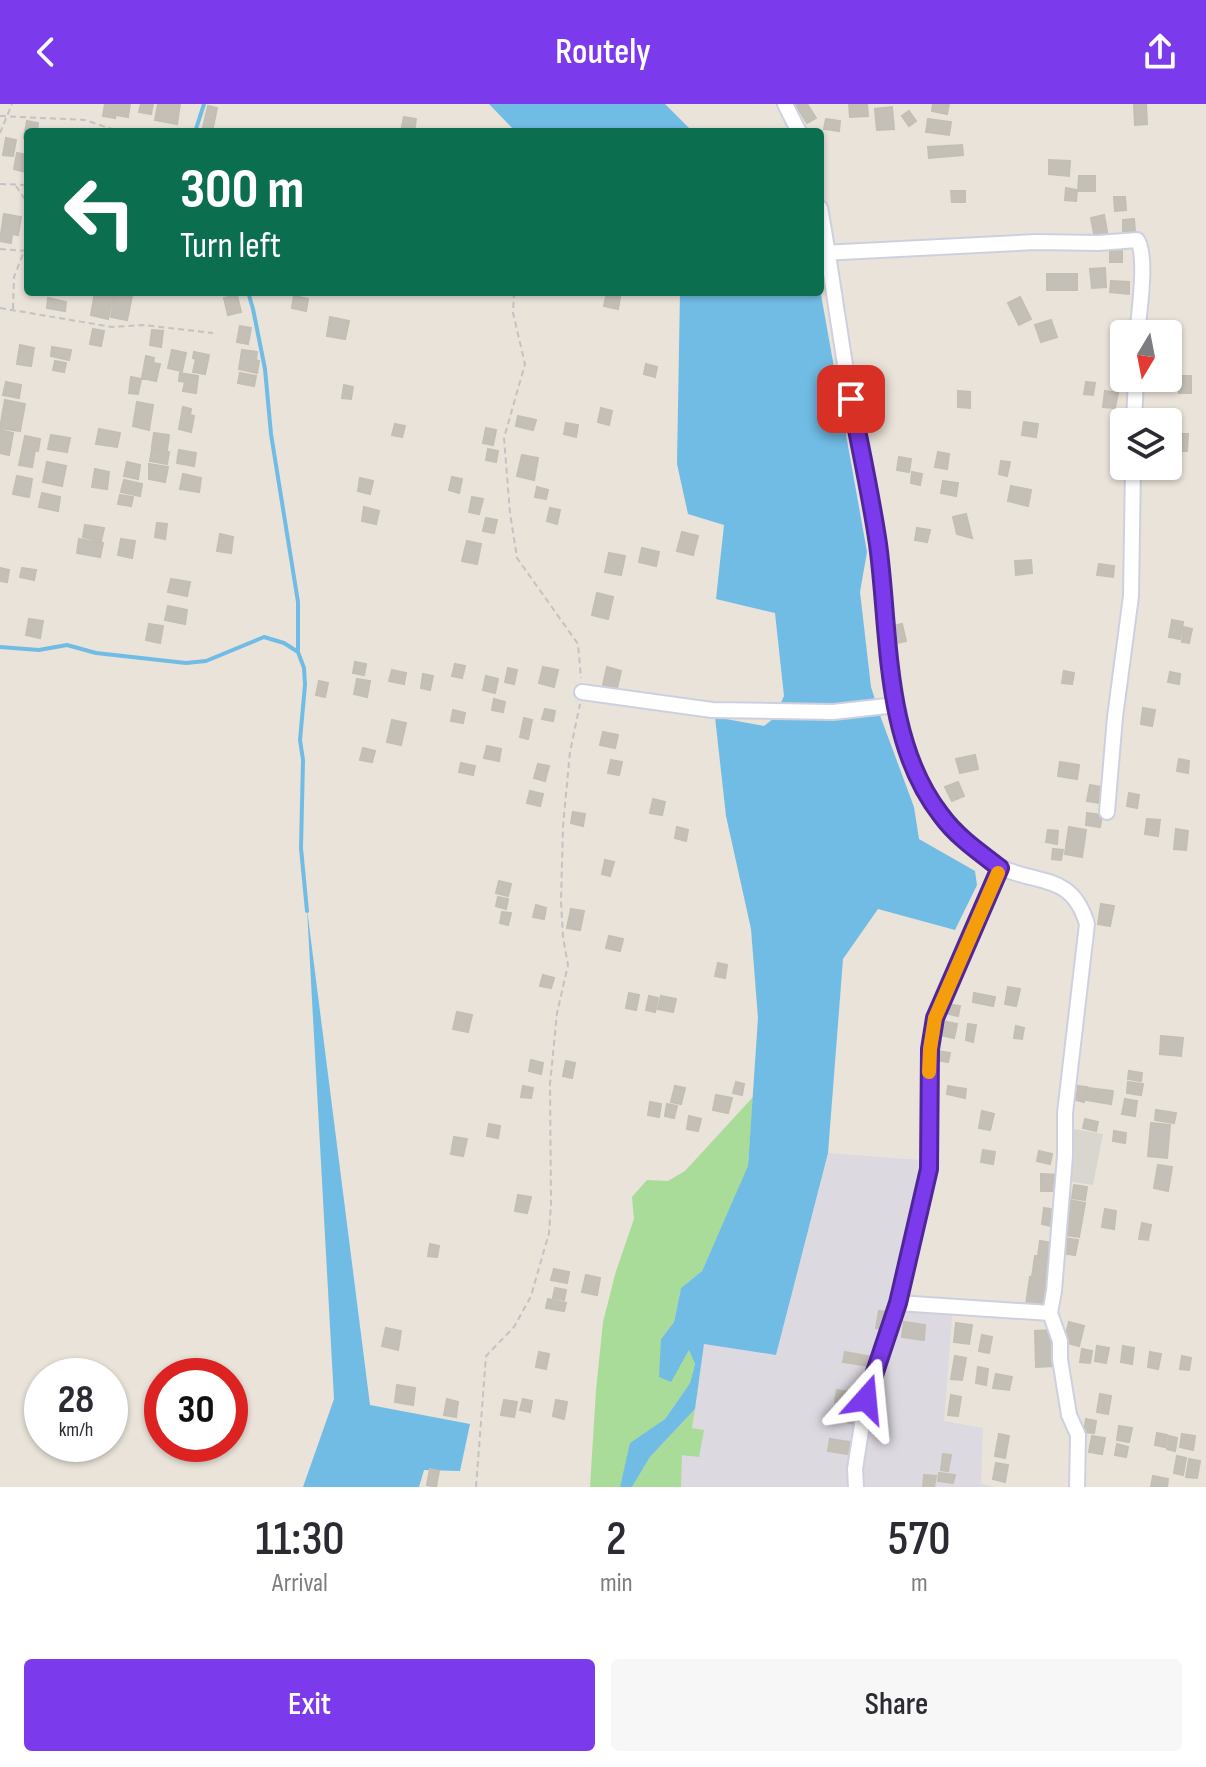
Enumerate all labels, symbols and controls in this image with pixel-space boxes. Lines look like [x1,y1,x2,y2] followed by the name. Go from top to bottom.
[24,30,68,74] icon: back
[1138,30,1182,74] icon: share
[555,31,651,74] text: Routely
[180,157,304,224] text: 300 m
[48,160,152,264] icon: left
[180,225,281,268] text: Turn left
[1110,320,1182,392] north arrow
[1110,320,1182,480] map controls
[817,365,885,433] pin
[829,377,873,421] icon: arrive
[1110,408,1182,480] button: layers
[824,1357,908,1441] position arrow
[144,1358,248,1462] speed limit sign: 30
[58,1376,94,1424] text: 28
[59,1418,93,1442] text: km/h
[255,1511,345,1568] text: 11:30
[606,1511,627,1568] text: 2
[888,1511,951,1568] text: 570
[272,1568,328,1599] text: Arrival
[600,1568,633,1599] text: min
[911,1568,928,1599] text: m
[24,1659,595,1751] button: Exit
[611,1659,1182,1751] button: Share

